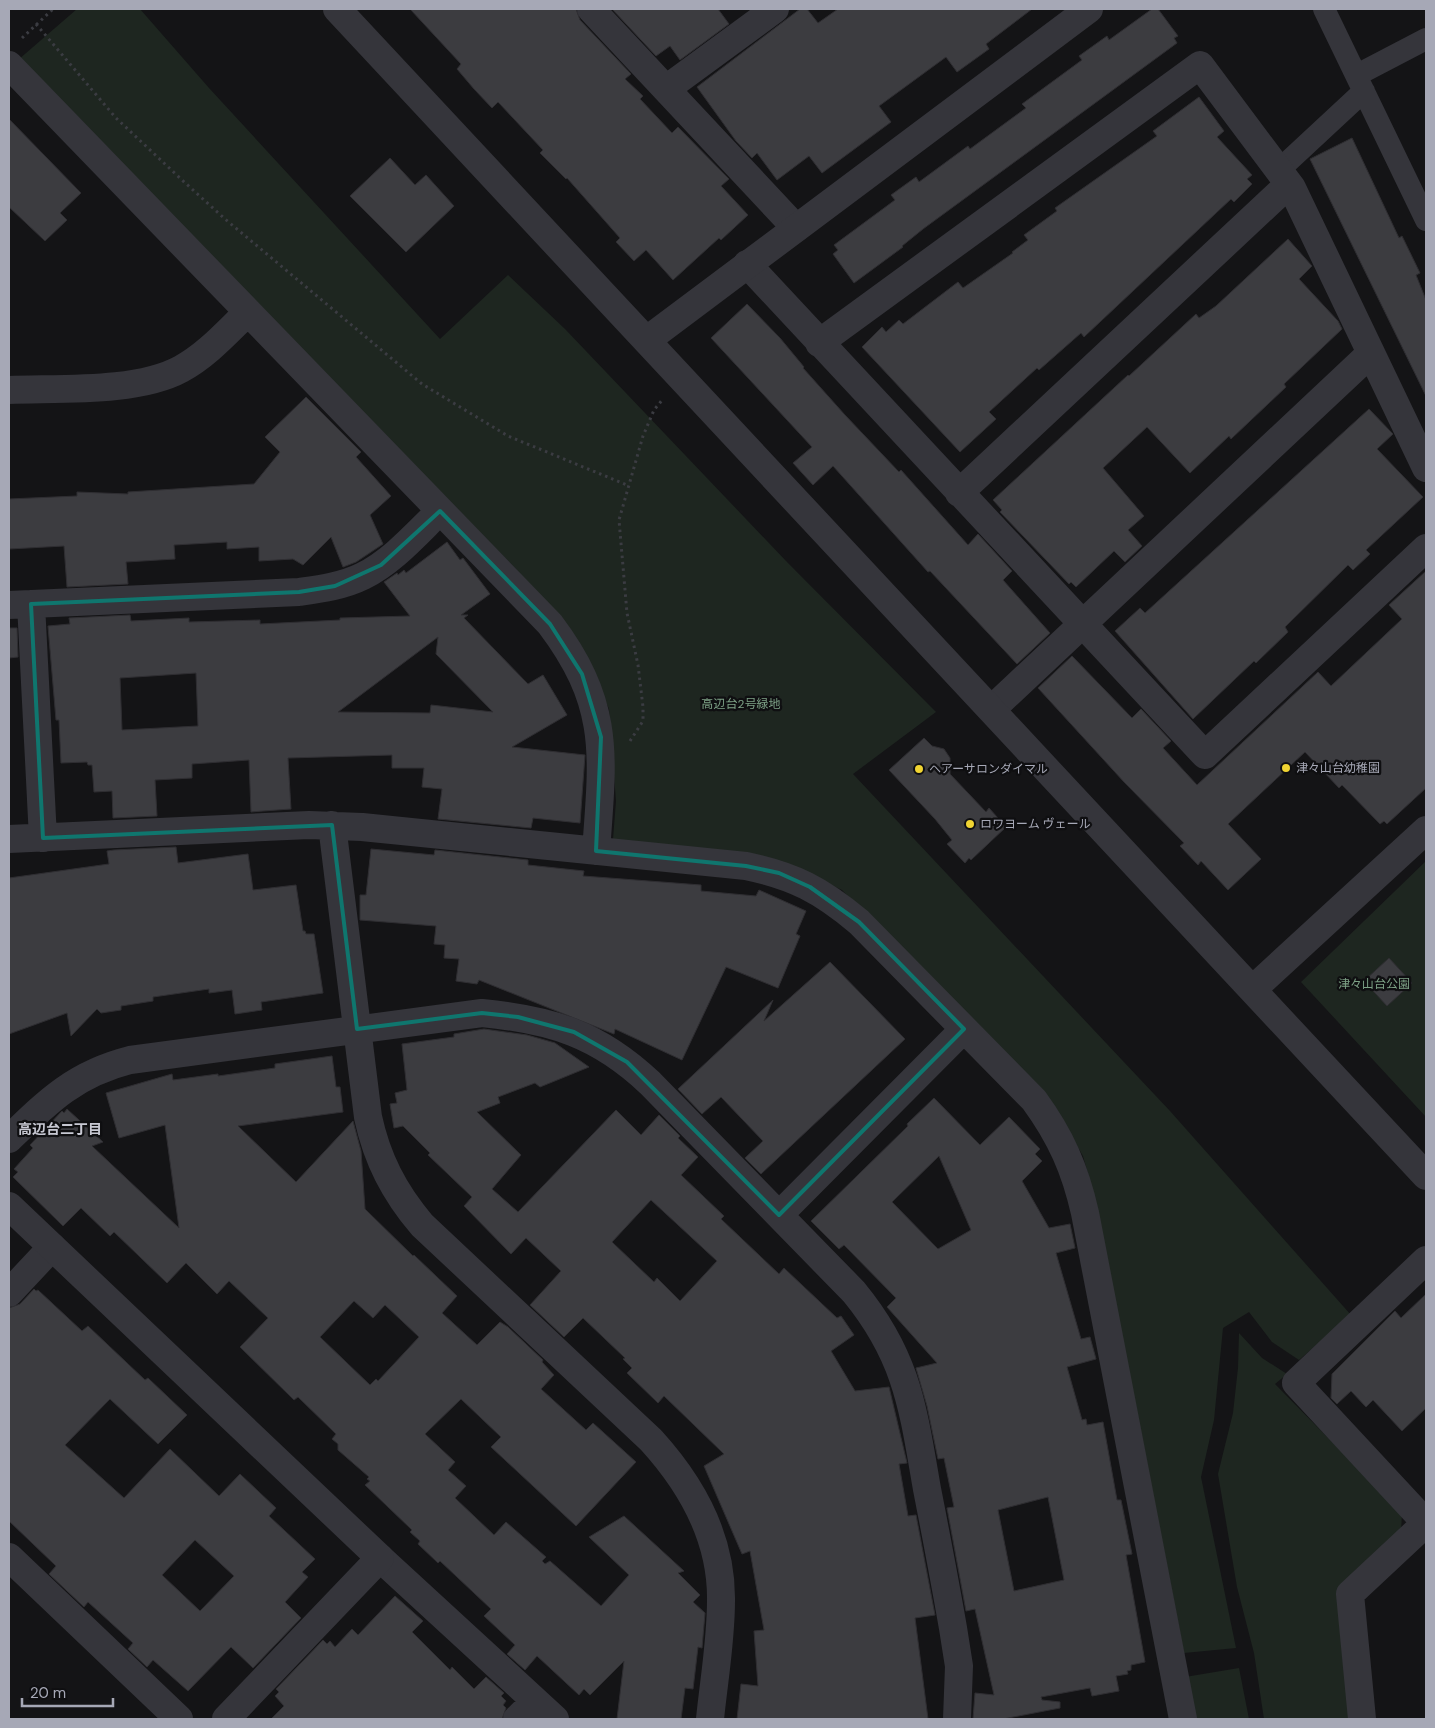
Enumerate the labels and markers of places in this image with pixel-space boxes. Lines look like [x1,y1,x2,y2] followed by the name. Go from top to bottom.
[1296,760,1380,776] place label: 津々山台幼稚園
[929,761,1048,777] place label: ヘアーサロンダイマル
[1280,762,1292,774] marker: 津々山台幼稚園
[913,763,925,775] marker: ヘアーサロンダイマル
[980,816,1091,832] place label: ロワヨーム ヴェール
[964,818,976,830] marker: ロワヨーム ヴェール

